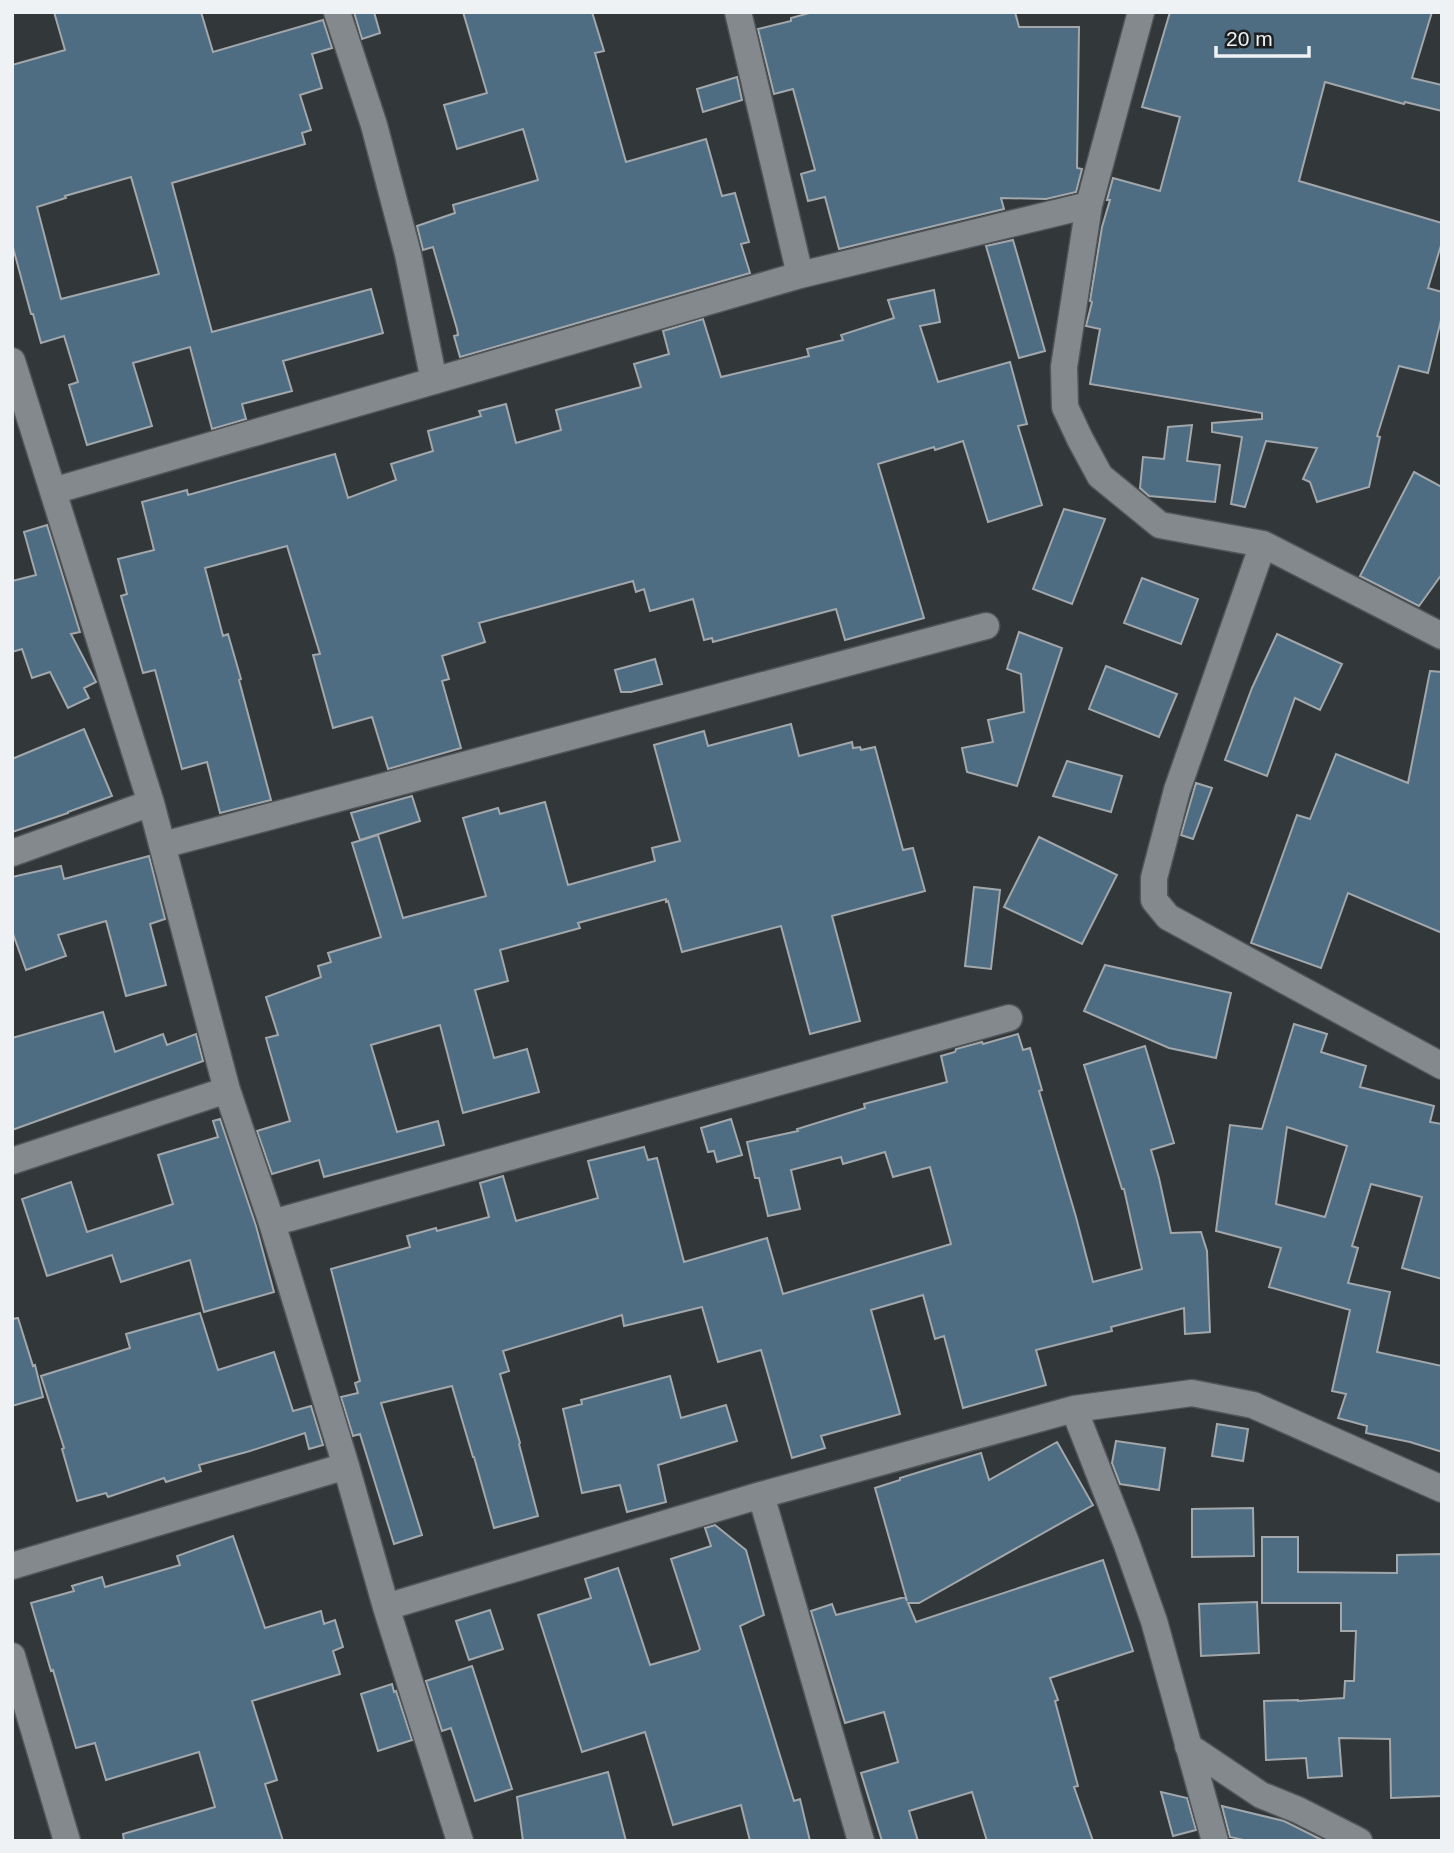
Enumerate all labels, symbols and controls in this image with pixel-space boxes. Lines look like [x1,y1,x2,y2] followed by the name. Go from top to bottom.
[1216,14,1309,58] scale bar
[1226,27,1273,50] text: 20 m

